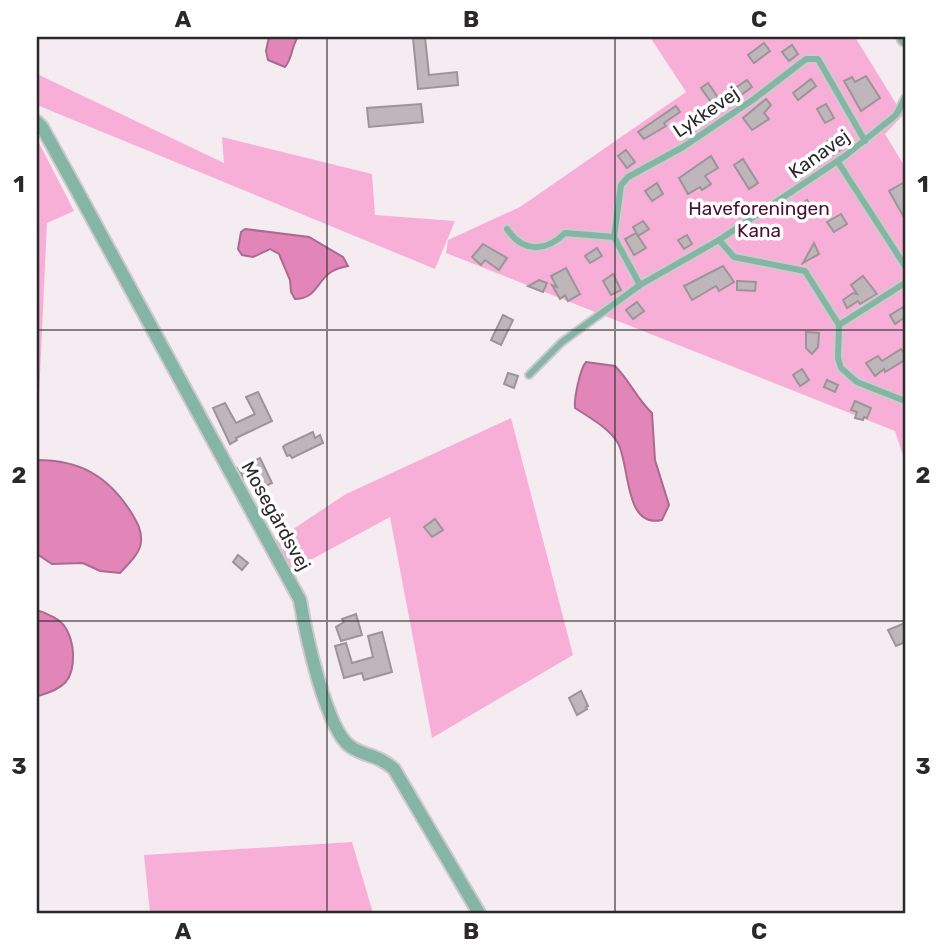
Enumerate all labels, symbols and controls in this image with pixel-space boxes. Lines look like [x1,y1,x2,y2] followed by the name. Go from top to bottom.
[175,5,192,33] text: A
[463,5,479,33] text: B
[751,5,767,33] text: C
[669,82,743,142] street label: Lykkevej
[784,125,854,183] street label: Kanavej
[13,170,25,198] text: 1
[917,170,929,198] text: 1
[688,197,830,242] park label: Haveforeningen Kana
[236,457,316,575] street label: Mosegårdsvej
[12,461,26,489] text: 2
[916,461,930,489] text: 2
[11,752,27,780] text: 3
[915,752,931,780] text: 3
[175,917,192,945] text: A
[463,917,479,945] text: B
[751,917,767,945] text: C

